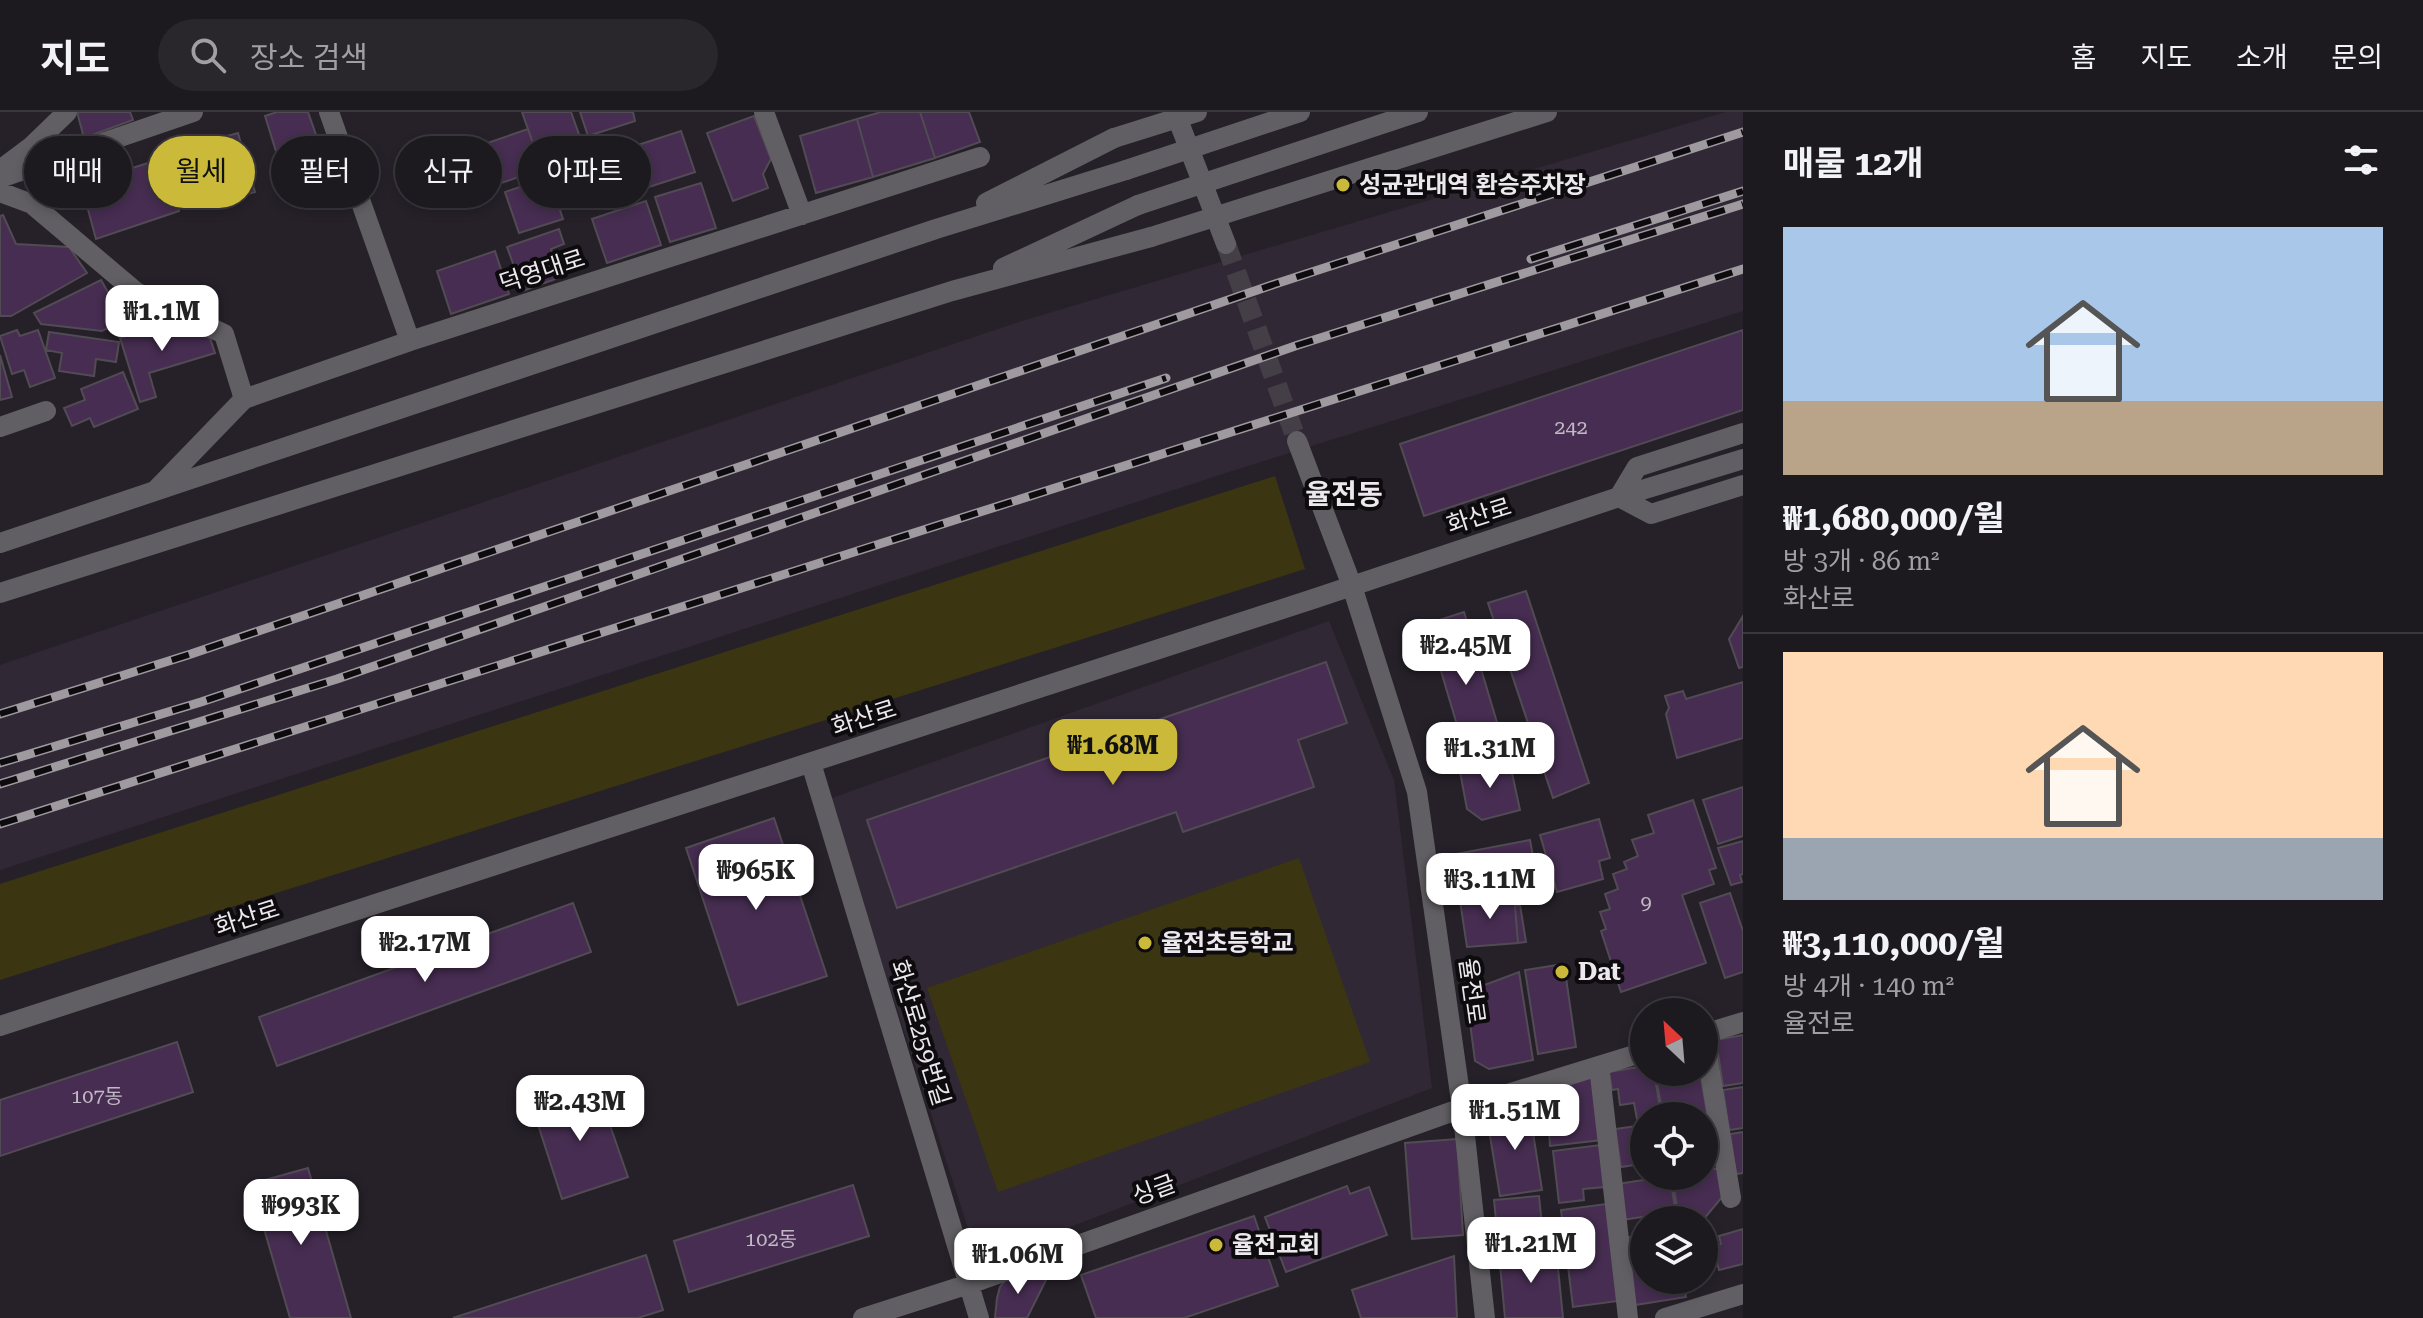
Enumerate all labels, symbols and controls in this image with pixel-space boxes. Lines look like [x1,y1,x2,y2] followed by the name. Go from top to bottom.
[158,19,718,91] search box
[186,33,230,77] icon: search
[40,37,110,81] text: 지도
[250,40,368,75] text: 장소 검색
[2071,41,2096,74] text: 홈
[2140,41,2192,74] text: 지도
[2236,41,2287,74] text: 소개
[2331,41,2383,74] text: 문의
[24,136,132,208] chip: 매매
[148,136,255,208] chip: 월세
[271,136,379,208] chip: 필터
[395,136,502,208] chip: 신규
[518,136,651,208] chip: 아파트
[2339,138,2383,182] icon: filters
[1783,143,1924,183] text: 매물 12개
[1359,171,1586,199] place label: 성균관대역 환승주차장
[1334,176,1352,194] marker: 성균관대역 환승주차장
[496,244,588,298] street label: 덕영대로
[2011,279,2155,423] icon: home
[106,285,218,353] pin: ₩1.1M
[124,296,201,326] text: ₩1.1M
[1554,415,1588,439] house number: 242
[1305,478,1383,511] district label: 율전동
[1443,492,1515,540] street label: 화산로
[1783,498,2004,538] text: ₩1,680,000/월
[1783,546,1940,576] text: 방 3개 · 86 m²
[1783,583,1855,613] text: 화산로
[1401,619,1531,687] pin: ₩2.45M
[1420,630,1512,660] text: ₩2.45M
[828,694,900,742] street label: 화산로
[2011,704,2155,848] icon: home
[1048,719,1178,787] pin: ₩1.68M
[1425,722,1555,790] pin: ₩1.31M
[1067,730,1159,760] text: ₩1.68M
[1444,733,1536,763] text: ₩1.31M
[700,844,812,912] pin: ₩965K
[1425,853,1555,921] pin: ₩3.11M
[717,855,795,885] text: ₩965K
[1444,864,1536,894] text: ₩3.11M
[1640,890,1652,914] house number: 9
[211,894,283,942] street label: 화산로
[360,916,490,984] pin: ₩2.17M
[1783,923,2004,963] text: ₩3,110,000/월
[379,927,471,957] text: ₩2.17M
[1161,929,1293,957] place label: 율전초등학교
[1136,934,1154,952] marker: 율전초등학교
[1454,956,1490,1026] street label: 율전로
[885,957,955,1109] street label: 화산로259번길
[1578,958,1621,986] place label: Dat
[1553,963,1571,981] marker: Dat
[1783,971,1954,1001] text: 방 4개 · 140 m²
[1630,998,1718,1086] north arrow
[1630,998,1718,1294] map controls
[1783,1008,1855,1038] text: 율전로
[515,1075,645,1143] pin: ₩2.43M
[71,1084,123,1108] house number: 107동
[1450,1084,1580,1152] pin: ₩1.51M
[534,1086,626,1116] text: ₩2.43M
[1469,1095,1561,1125] text: ₩1.51M
[1630,1102,1718,1190] button: locate
[1128,1169,1180,1211] street label: 싱글
[245,1179,357,1247] pin: ₩993K
[262,1190,340,1220] text: ₩993K
[1630,1206,1718,1294] button: layers
[1466,1217,1596,1285] pin: ₩1.21M
[745,1227,797,1251] house number: 102동
[953,1228,1083,1296] pin: ₩1.06M
[1485,1228,1577,1258] text: ₩1.21M
[1232,1231,1320,1259] place label: 율전교회
[1207,1236,1225,1254] marker: 율전교회
[972,1239,1064,1269] text: ₩1.06M

